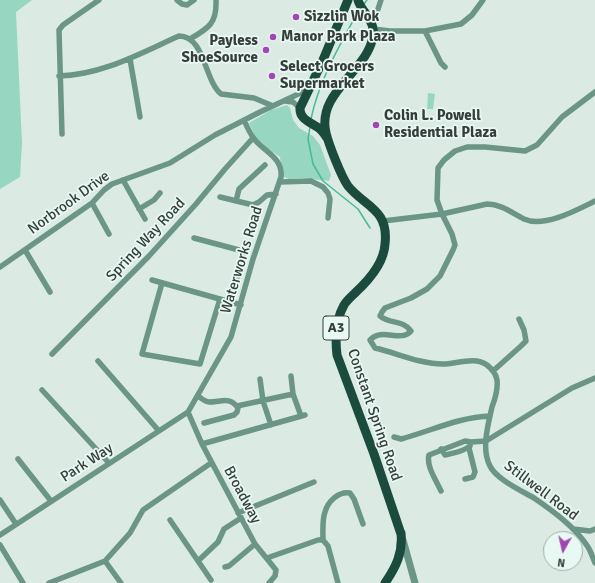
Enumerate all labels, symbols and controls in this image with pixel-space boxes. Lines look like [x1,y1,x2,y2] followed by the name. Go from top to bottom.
[304,8,379,26] place label: Sizzlin Wok
[291,12,301,22] marker: Sizzlin Wok
[281,28,396,46] place label: Manor Park Plaza
[182,32,258,67] place label: Payless ShoeSource
[268,32,278,42] marker: Manor Park Plaza
[261,45,271,55] marker: Payless ShoeSource
[280,58,374,93] place label: Select Grocers Supermarket
[267,71,277,81] marker: Select Grocers Supermarket
[384,107,497,142] place label: Colin L. Powell Residential Plaza
[371,120,381,130] marker: Colin L. Powell Residential Plaza
[25,167,113,239] street label: Norbrook Drive
[103,195,189,285] street label: Spring Way Road
[217,204,267,316] street label: Waterworks Road
[323,316,349,340] road number: A3
[343,346,405,484] street label: Constant Spring Road
[57,439,117,487] street label: Park Way
[500,457,582,525] street label: Stillwell Road
[219,463,265,527] street label: Broadway
[543,531,583,571] north arrow
[557,555,566,569] text: N

